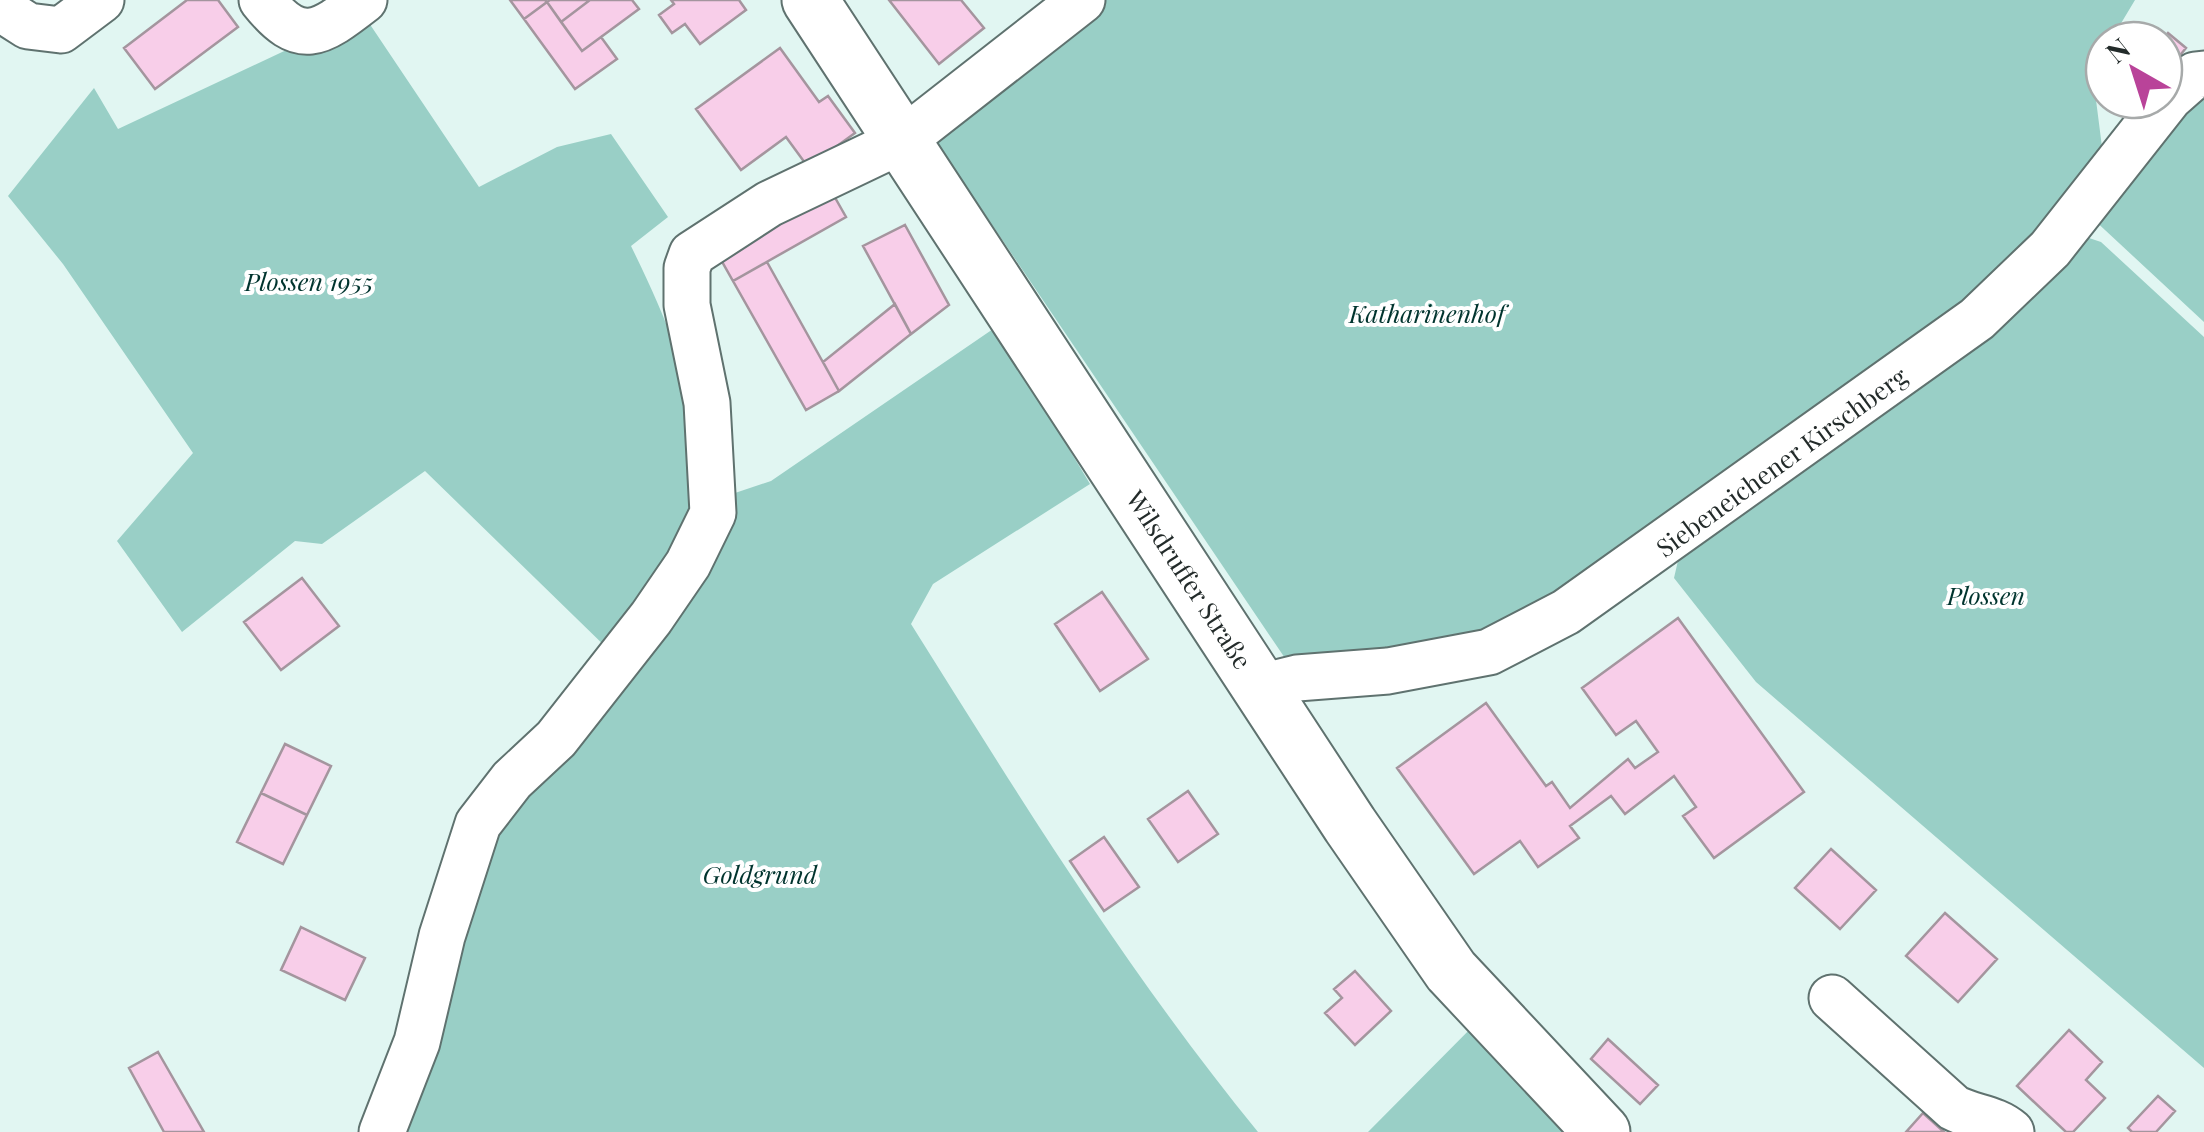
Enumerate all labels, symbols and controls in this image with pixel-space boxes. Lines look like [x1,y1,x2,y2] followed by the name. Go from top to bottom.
[2084,20,2184,120] north arrow
[2098,29,2137,70] text: N
[244,264,373,297] park label: Plossen 1955
[1348,296,1510,329] park label: Katharinenhof
[1649,358,1914,563] street label: Siebeneichener Kirschberg
[1119,483,1260,675] street label: Wilsdruffer Straße
[1946,578,2025,611] park label: Plossen
[703,857,819,890] park label: Goldgrund

